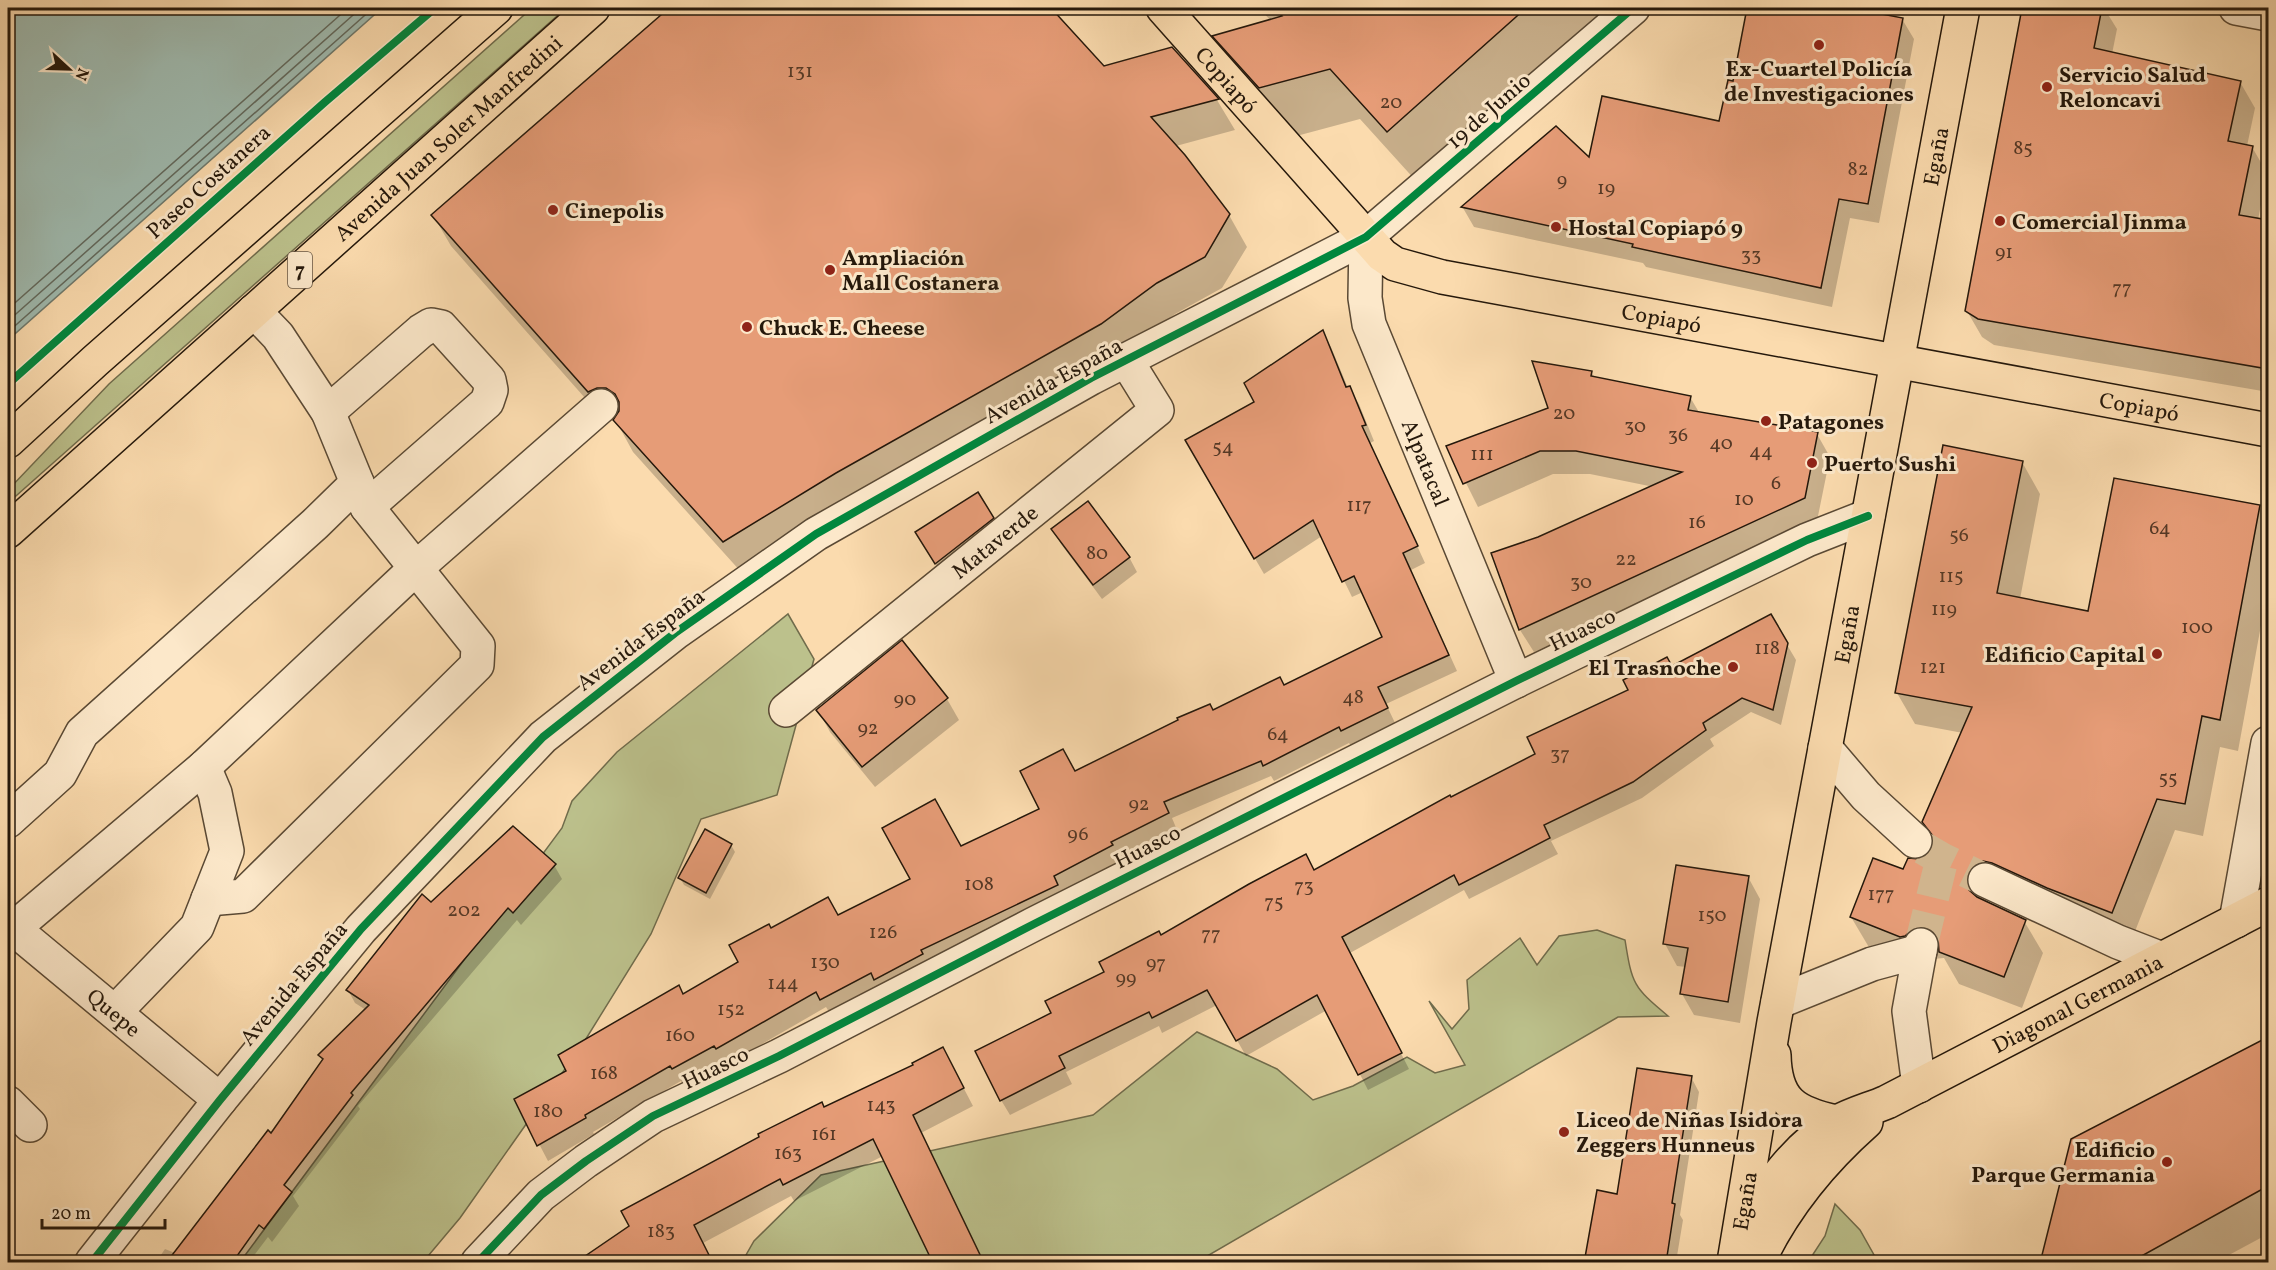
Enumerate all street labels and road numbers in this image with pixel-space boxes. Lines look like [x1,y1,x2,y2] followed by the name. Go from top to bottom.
[329,29,570,250] street label: Avenida Juan Soler Manfredini
[1186,41,1263,122] street label: Copiapó
[1441,66,1539,157] street label: 19 de Junio
[141,119,279,247] street label: Paseo Costanera
[1917,125,1959,189] street label: Egaña
[288,252,312,288] road number: 7
[1619,298,1704,343] street label: Copiapó
[979,331,1129,433] street label: Avenida España
[2097,386,2181,431] street label: Copiapó
[1392,415,1455,512] street label: Alpatacal
[946,499,1046,588] street label: Mataverde
[571,582,712,700] street label: Avenida España
[1544,602,1622,661] street label: Huasco
[1828,602,1869,667] street label: Egaña
[1110,818,1187,878] street label: Huasco
[234,916,356,1053] street label: Avenida España
[1988,948,2169,1063] street label: Diagonal Germania
[79,982,146,1046] street label: Quepe
[677,1040,755,1099] street label: Huasco
[1726,1169,1767,1233] street label: Egaña

